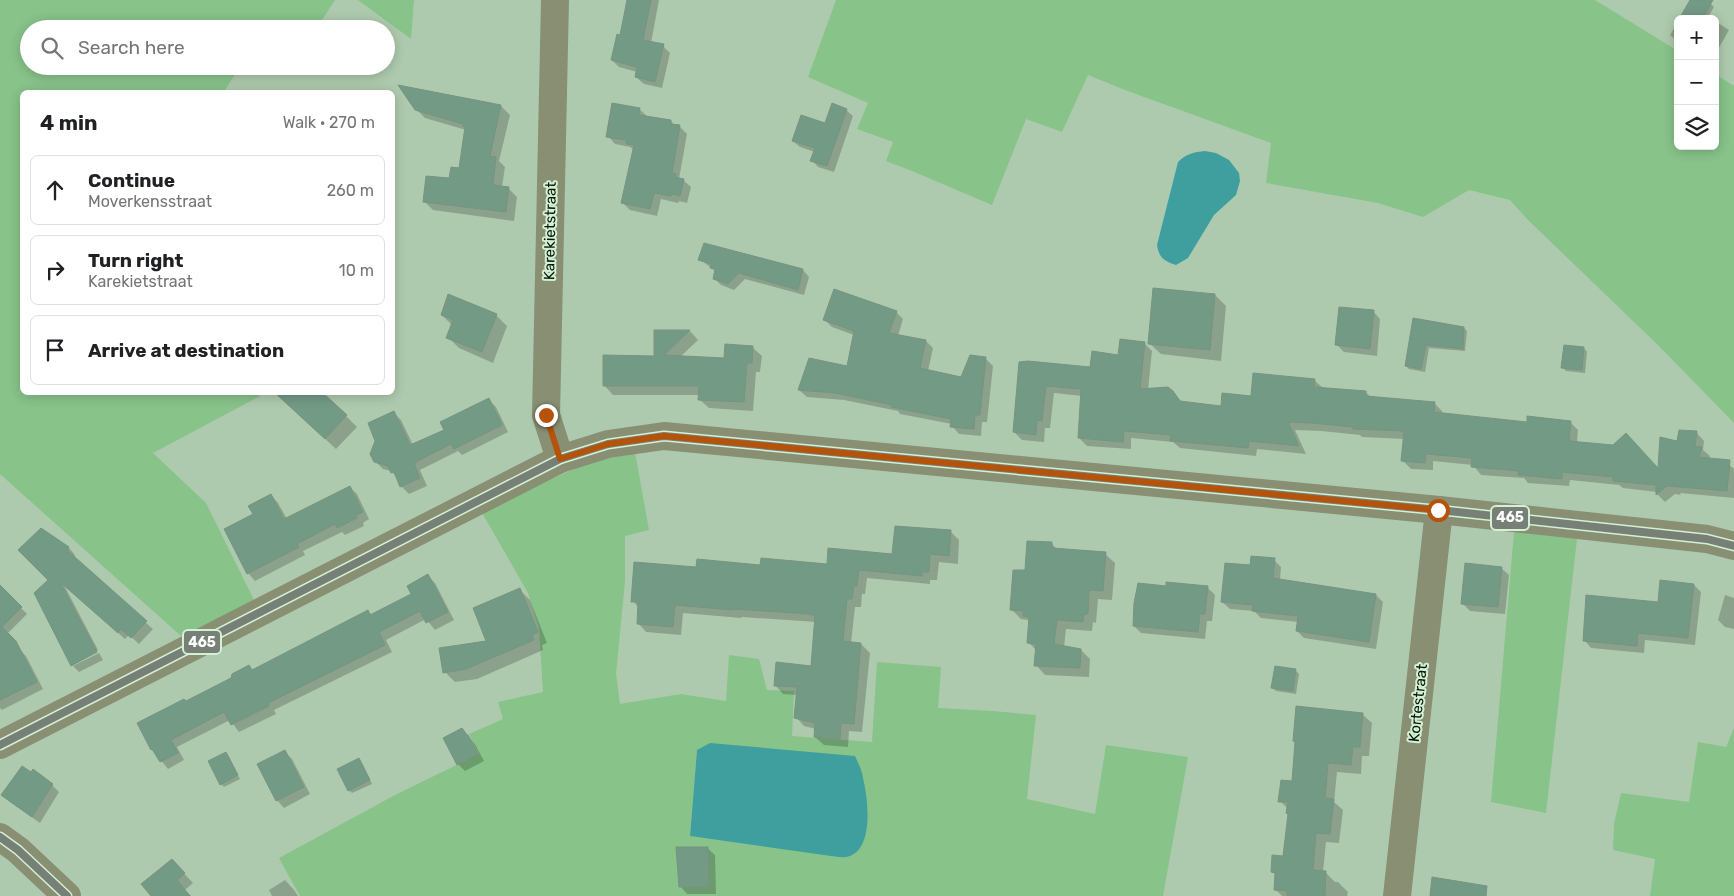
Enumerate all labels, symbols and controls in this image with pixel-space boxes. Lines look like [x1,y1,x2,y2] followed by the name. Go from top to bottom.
[1674,15,1719,150] map controls
[1674,15,1719,60] button: +
[20,20,395,75] search box
[38,34,66,62] icon: search
[78,36,185,59] text: Search here
[1674,60,1719,105] button: −
[1674,105,1719,150] button: layers
[40,110,98,135] text: 4 min
[283,113,375,132] text: Walk · 270 m
[88,169,175,192] text: Continue
[41,176,69,204] icon: ahead
[327,181,374,200] text: 260 m
[540,182,560,280] street label: Karekietstraat
[88,192,212,211] text: Moverkensstraat
[88,249,183,272] text: Turn right
[41,256,69,284] icon: right
[339,261,374,280] text: 10 m
[88,272,193,291] text: Karekietstraat
[41,336,69,364] icon: arrive
[88,339,284,362] text: Arrive at destination
[535,404,558,427] route end
[1427,499,1450,522] route start
[1491,506,1529,530] line badge: 465
[1496,509,1524,526] text: 465
[183,630,221,654] line badge: 465
[188,634,216,651] text: 465
[1405,663,1431,743] street label: Kortestraat

